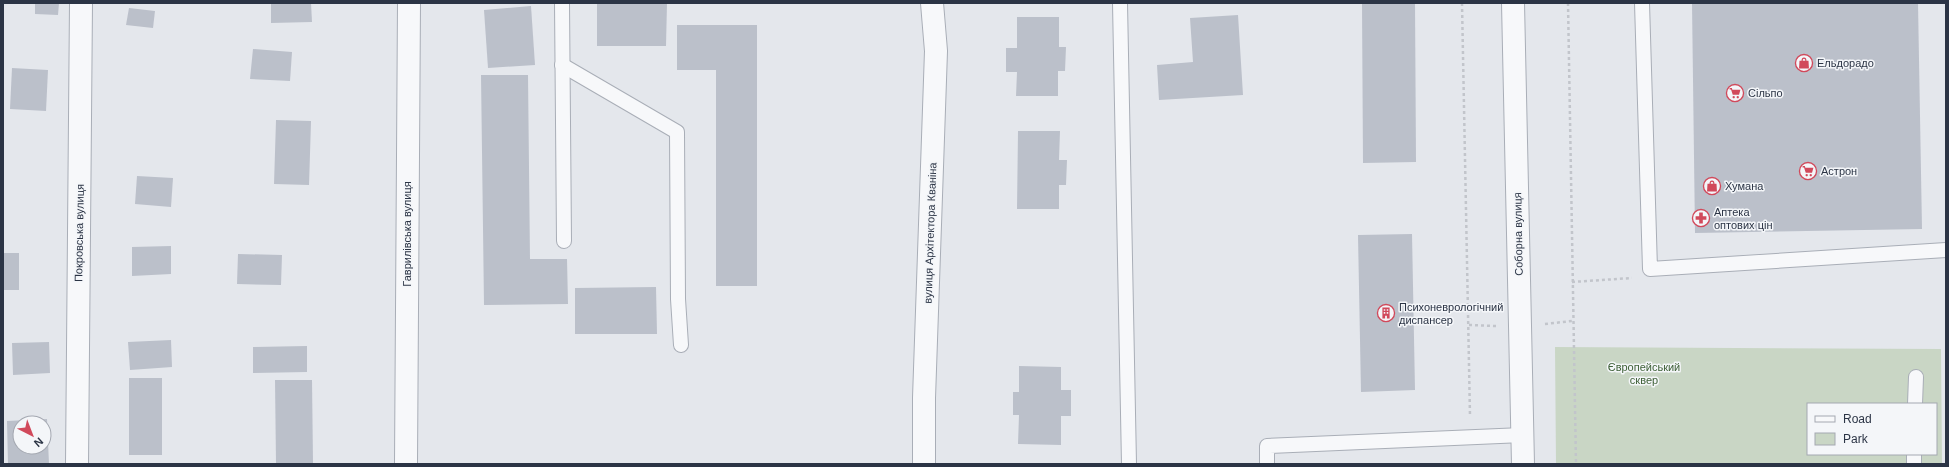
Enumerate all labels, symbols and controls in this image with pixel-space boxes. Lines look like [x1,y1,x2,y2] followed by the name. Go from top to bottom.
[1794,53,1814,73] shop icon: Ельдорадо
[1817,57,1874,69] place label: Ельдорадо
[1725,83,1745,103] supermarket icon: Сільпо
[1748,87,1783,99] place label: Сільпо
[922,161,938,304] street label: вулиця Архітектора Кваніна
[1798,161,1818,181] supermarket icon: Астрон
[1821,165,1857,177] place label: Астрон
[1702,176,1722,196] shop icon: Хумана
[1725,180,1764,192] place label: Хумана
[401,181,413,287] street label: Гаврилівська вулиця
[72,184,86,282] street label: Покровська вулиця
[1511,192,1525,276] street label: Соборна вулиця
[1714,206,1772,231] place label: Аптека оптових цін
[1691,208,1711,228] pharmacy icon: Аптека оптових цін
[1399,301,1503,326] place label: Психоневрологічний диспансер
[1376,303,1396,323] building icon: Психоневрологічний диспансер
[1608,361,1680,386] park label: Європейський сквер
[1807,403,1937,455] legend
[1843,412,1872,426] text: Road
[12,415,52,455] north arrow
[1843,432,1869,446] text: Park
[32,435,46,450] text: N

